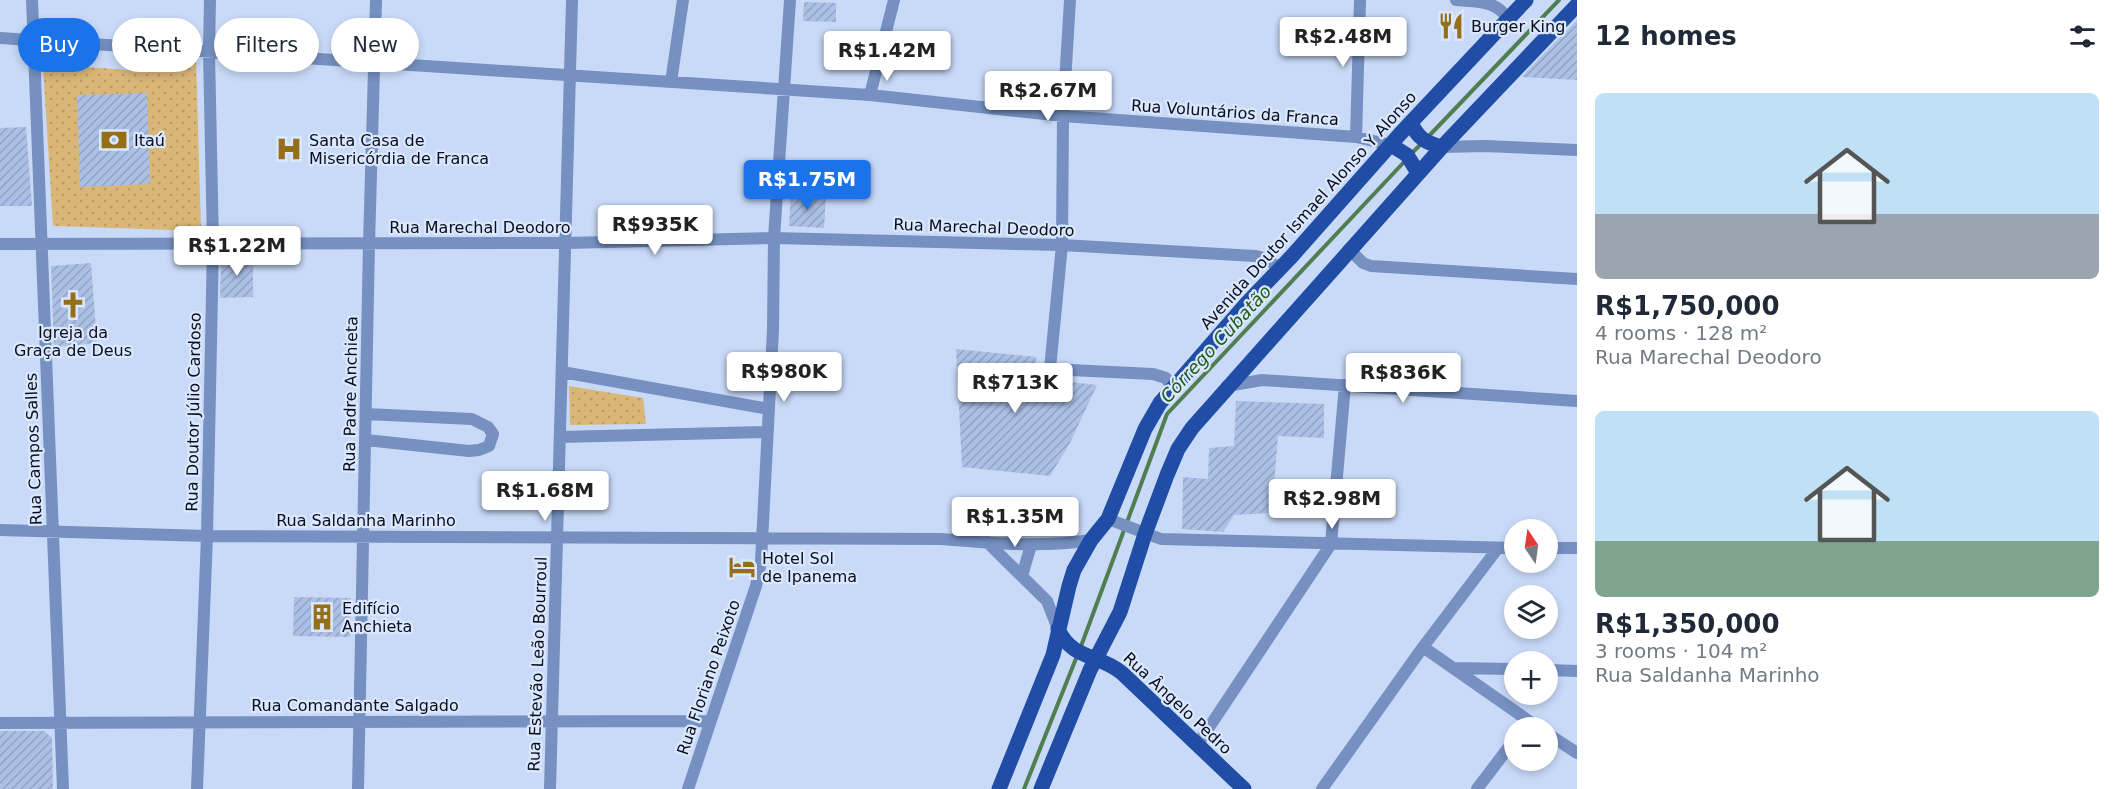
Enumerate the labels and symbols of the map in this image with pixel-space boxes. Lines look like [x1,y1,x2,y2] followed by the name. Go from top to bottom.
[1436,11,1466,41] restaurant icon: Burger King
[1288,17,1398,68] pin: R$2.48M
[1471,17,1565,36] place label: Burger King
[832,31,942,82] pin: R$1.42M
[993,71,1103,122] pin: R$2.67M
[1196,87,1420,333] street label: Avenida Doutor Ismael Alonso Y Alonso
[1130,96,1339,129] street label: Rua Voluntários da Franca
[99,125,129,155] bank icon: Itaú
[134,131,165,150] place label: Itaú
[309,131,489,168] place label: Santa Casa de Misericórdia de Franca
[274,134,304,164] hospital icon: Santa Casa de Misericórdia de Franca
[752,160,862,211] pin: R$1.75M
[606,205,704,256] pin: R$935K
[893,215,1075,240] street label: Rua Marechal Deodoro
[389,218,571,237] street label: Rua Marechal Deodoro
[182,226,292,277] pin: R$1.22M
[1156,280,1276,407] water label: Córrego Cubatão
[58,290,88,320] church icon: Igreja da Graça de Deus
[182,312,205,512] street label: Rua Doutor Júlio Cardoso
[340,316,361,472] street label: Rua Padre Anchieta
[14,323,132,360] place label: Igreja da Graça de Deus
[735,352,833,403] pin: R$980K
[1354,353,1452,404] pin: R$836K
[966,363,1064,414] pin: R$713K
[21,373,46,525] street label: Rua Campos Salles
[490,471,600,522] pin: R$1.68M
[1277,479,1387,530] pin: R$2.98M
[960,497,1070,548] pin: R$1.35M
[276,511,456,530] street label: Rua Saldanha Marinho
[1504,519,1558,573] north arrow
[762,549,857,586] place label: Hotel Sol de Ipanema
[727,552,757,582] hotel icon: Hotel Sol de Ipanema
[524,556,551,772] street label: Rua Estevão Leão Bourroul
[673,597,744,757] street label: Rua Floriano Peixoto
[342,599,412,636] place label: Edifício Anchieta
[307,602,337,632] building icon: Edifício Anchieta
[1120,648,1236,758] street label: Rua Ângelo Pedro
[251,696,459,715] street label: Rua Comandante Salgado

